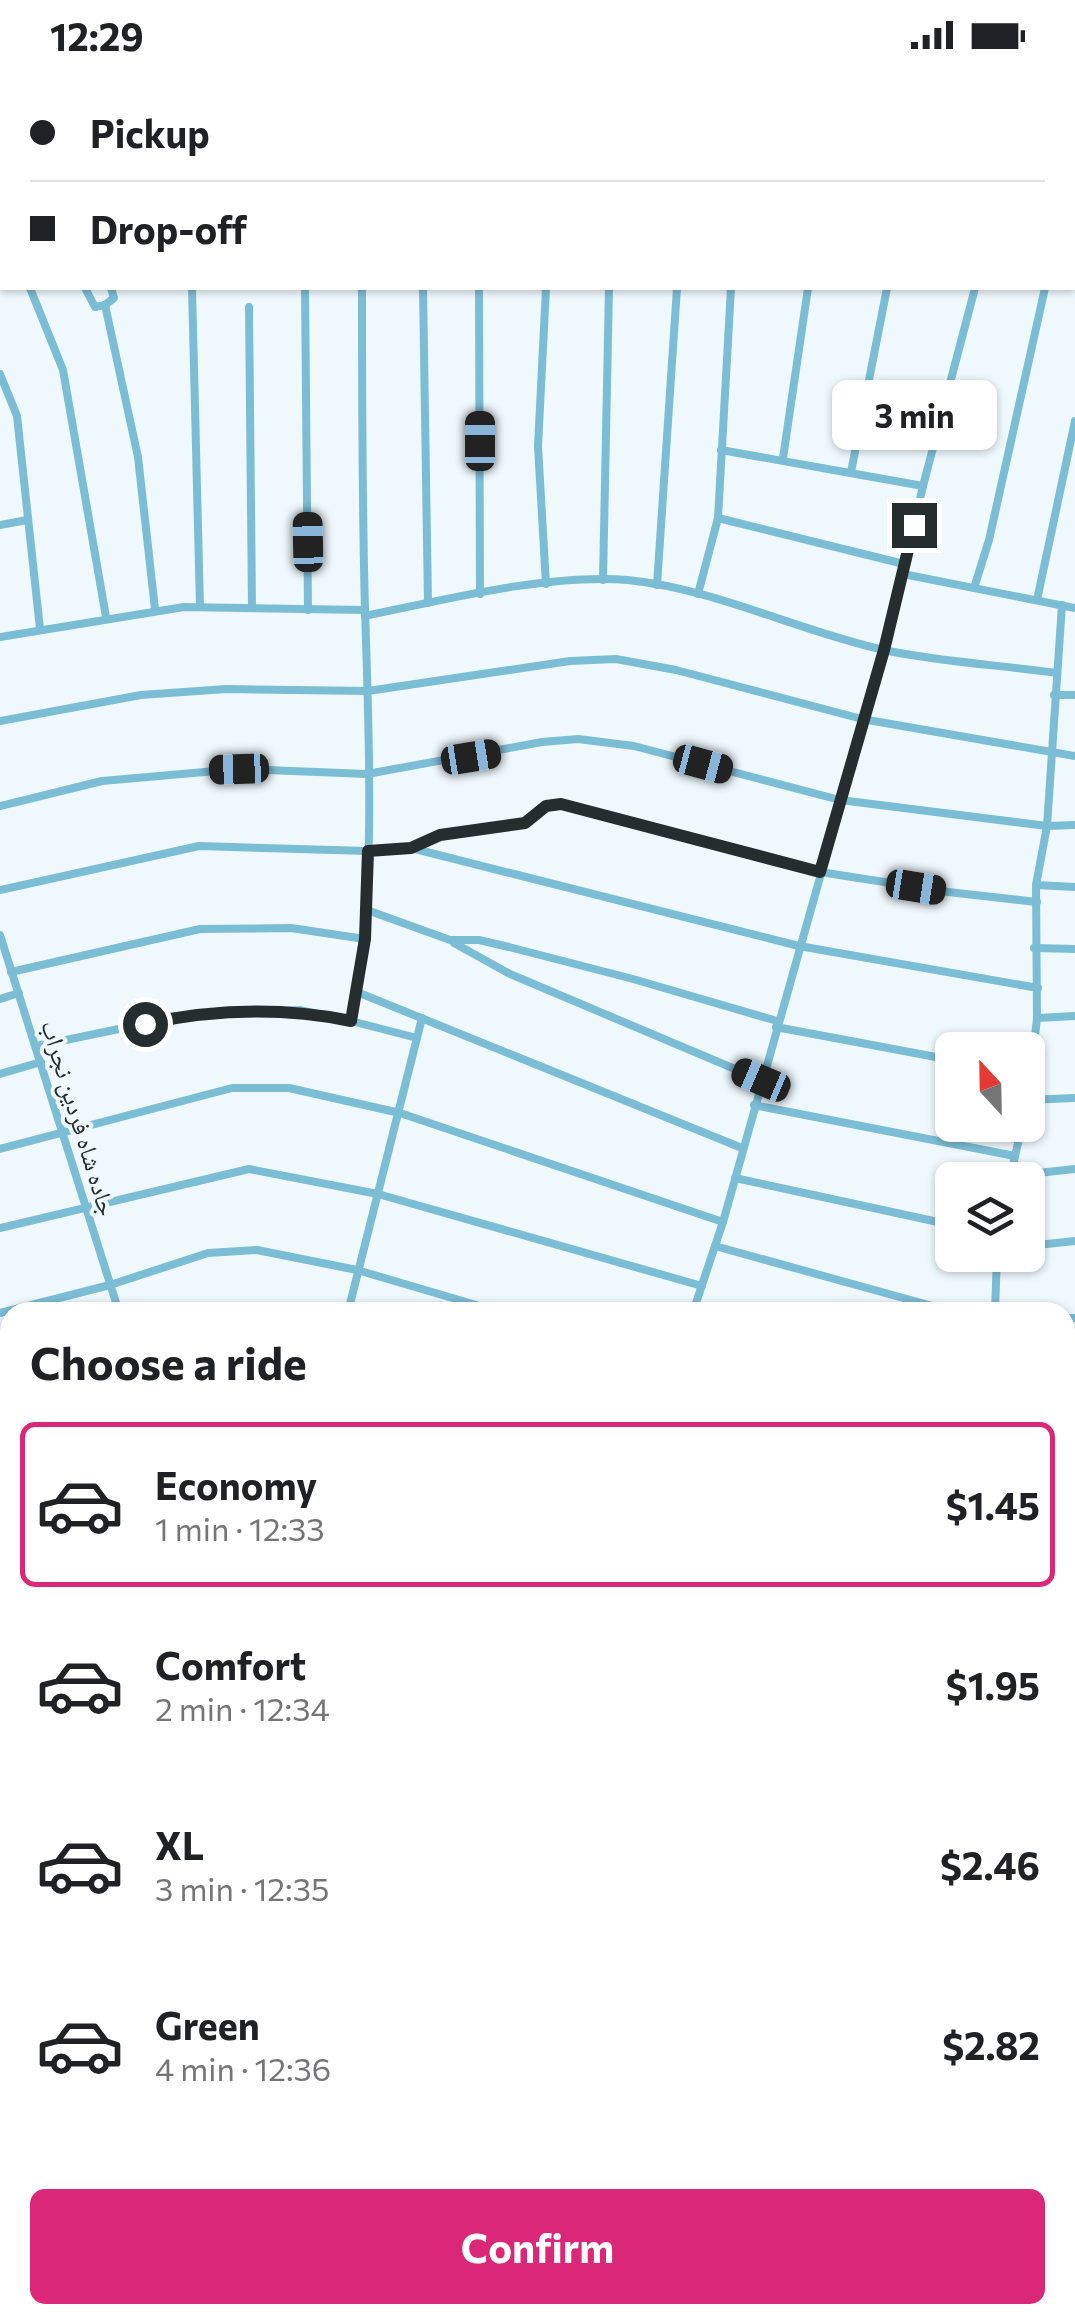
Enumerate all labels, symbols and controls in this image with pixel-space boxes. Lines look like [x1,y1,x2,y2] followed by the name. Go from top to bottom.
[50,12,144,59] text: 12:29
[90,109,210,156] text: Pickup
[90,205,247,252] text: Drop-off
[832,380,996,450] callout: 3 min
[874,395,955,435] text: 3 min
[465,411,495,471] car
[892,503,937,548] route end
[292,512,324,572] car
[439,737,503,777] car
[670,742,736,786] car
[208,753,270,785] car
[884,867,948,907] car
[123,1002,168,1047] route start
[34,1016,124,1220] street label: جاده شاه فردین نجراب
[935,1032,1045,1142] north arrow
[935,1032,1045,1272] map controls
[728,1054,794,1106] car
[935,1162,1045,1272] button: layers
[30,1334,307,1389] text: Choose a ride
[35,1460,125,1550] icon: car
[155,1461,317,1508] text: Economy
[946,1481,1040,1528] text: $1.45
[155,1508,325,1548] text: 1 min · 12:33
[35,1640,125,1730] icon: car
[155,1641,306,1688] text: Comfort
[946,1661,1040,1708] text: $1.95
[155,1688,330,1728] text: 2 min · 12:34
[35,1820,125,1910] icon: car
[155,1821,204,1868] text: XL
[940,1841,1040,1888] text: $2.46
[155,1868,329,1908] text: 3 min · 12:35
[35,2000,125,2090] icon: car
[155,2001,260,2048] text: Green
[942,2021,1040,2068] text: $2.82
[155,2048,331,2088] text: 4 min · 12:36
[30,2189,1045,2304] button: Confirm

